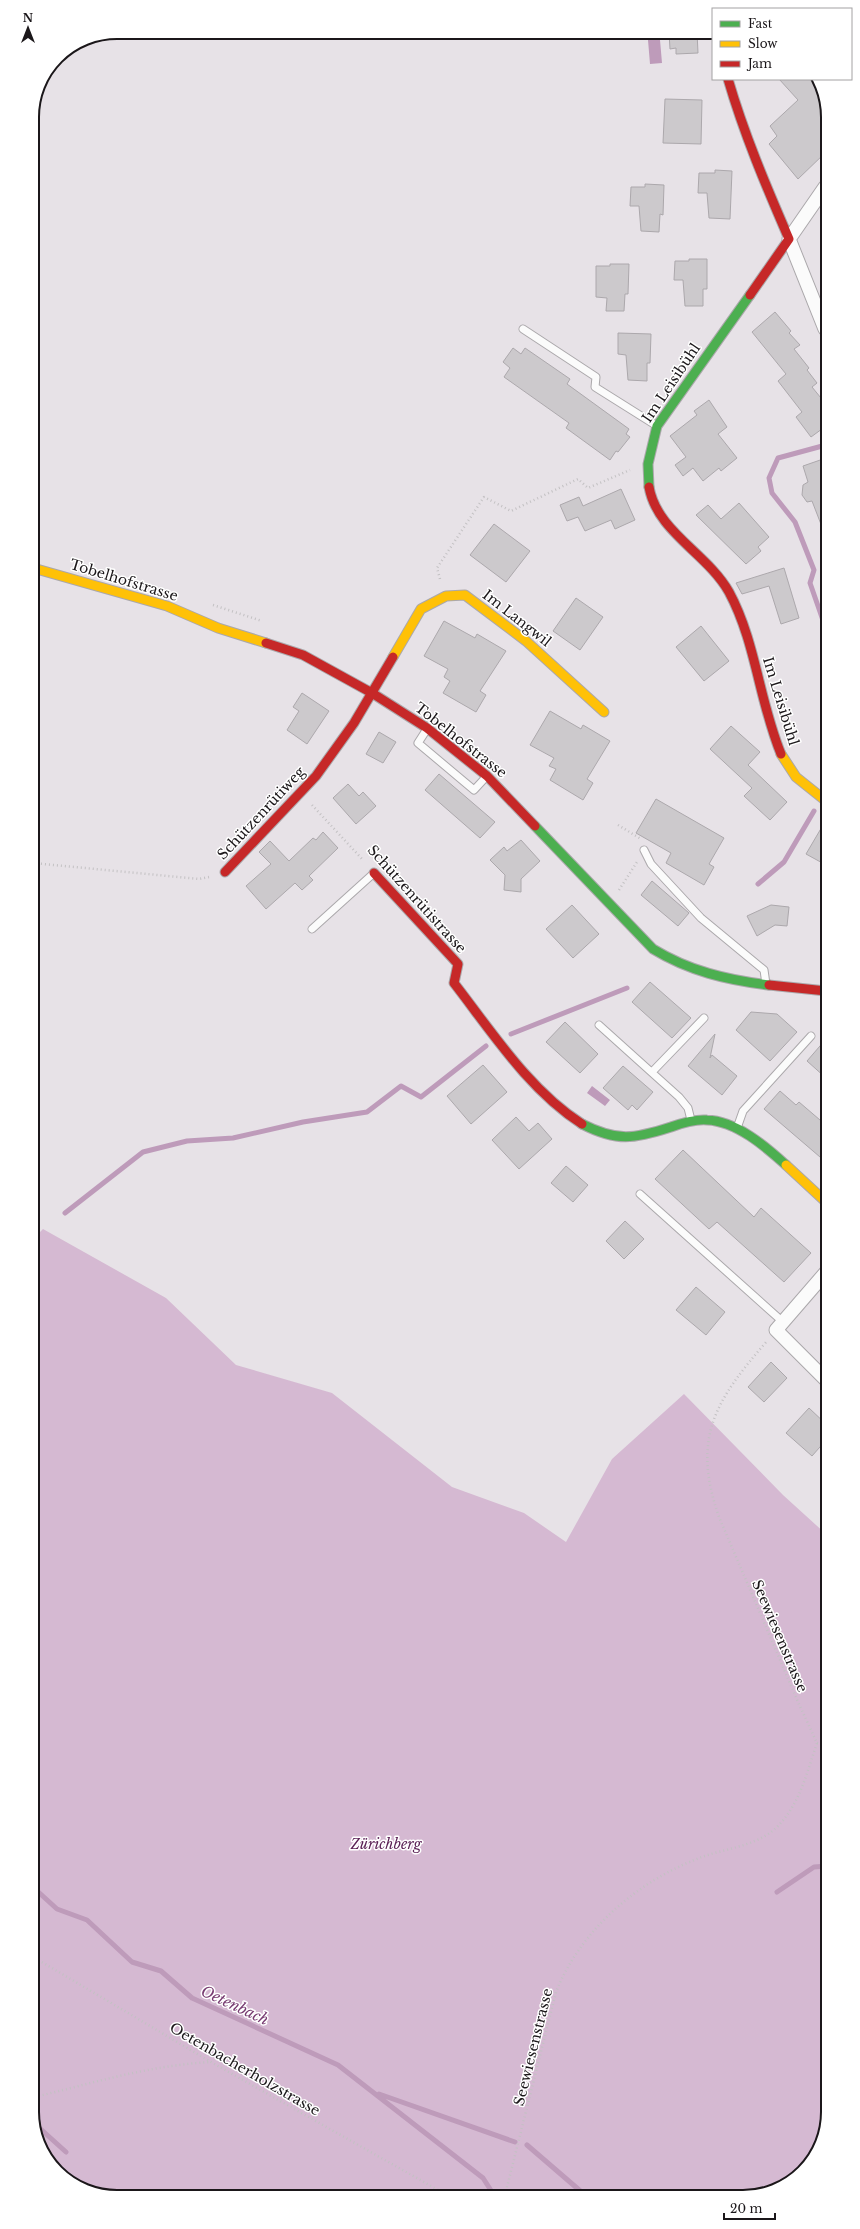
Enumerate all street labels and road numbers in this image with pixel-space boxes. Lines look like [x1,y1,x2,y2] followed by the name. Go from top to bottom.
[638,340,704,426] street label: Im Leisibühl
[68,555,180,605] street label: Tobelhofstrasse
[479,586,555,651] street label: Im Langwil
[759,655,803,748] street label: Im Leisibühl
[411,698,511,782] street label: Tobelhofstrasse
[213,762,309,863] street label: Schützenrütiweg
[364,841,470,957] street label: Schützenrütistrasse
[748,1577,812,1695] street label: Seewiesenstrasse
[510,1986,556,2108] street label: Seewiesenstrasse
[166,2018,324,2120] street label: Oetenbacherholzstrasse

